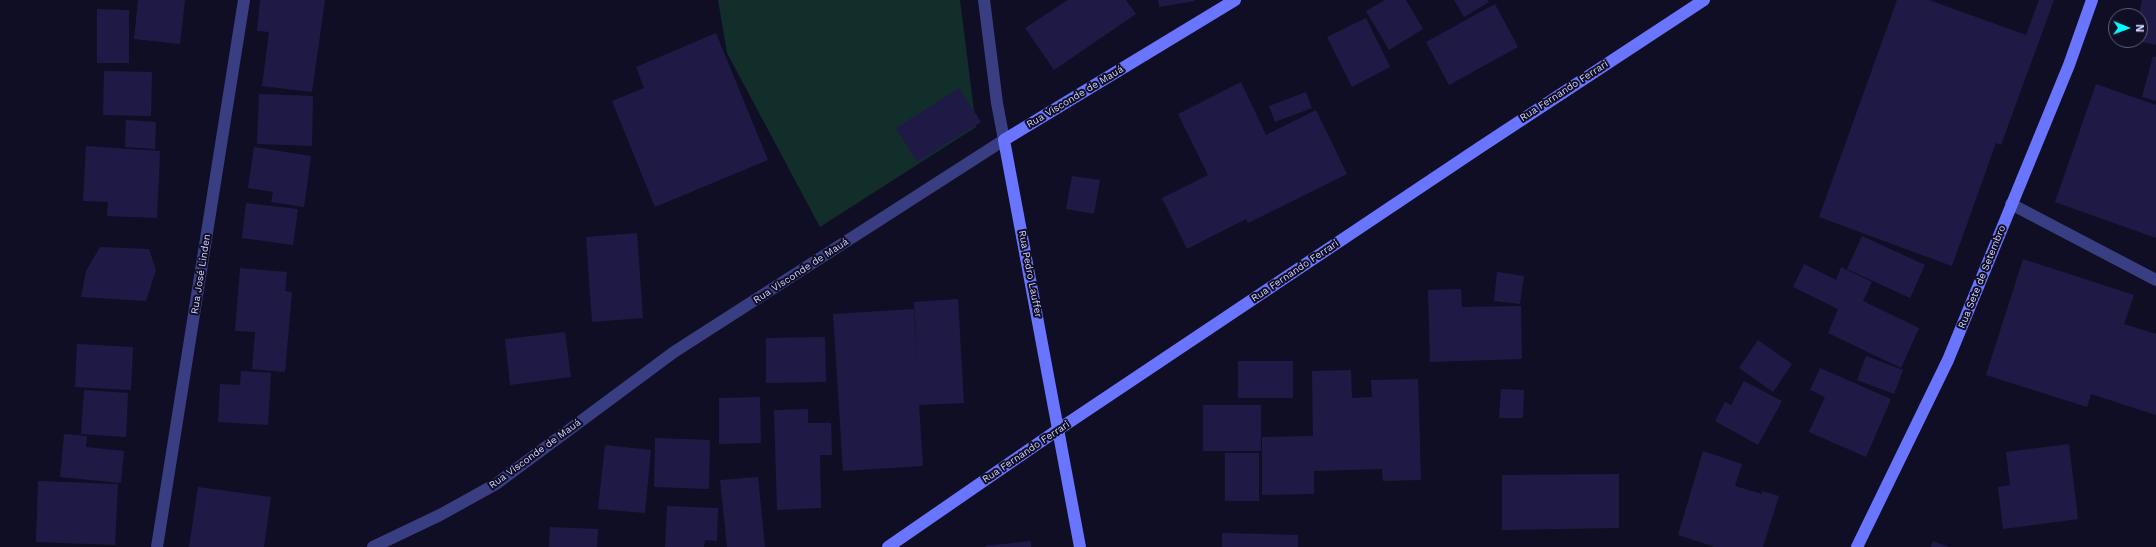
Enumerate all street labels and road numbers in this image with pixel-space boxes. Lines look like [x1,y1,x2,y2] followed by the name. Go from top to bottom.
[1518,58,1610,124] street label: Rua Fernando Ferrari
[1024,63,1126,131] street label: Rua Visconde de Mauá
[1956,224,2008,330] street label: Rua Sete de Setembro
[1016,229,1044,319] street label: Rua Pedro Lauffer
[189,233,213,315] street label: Rua José Linden
[751,236,851,306] street label: Rua Visconde de Mauá
[1249,237,1341,305] street label: Rua Fernando Ferrari
[487,417,583,491] street label: Rua Visconde de Mauá
[980,418,1072,486] street label: Rua Fernando Ferrari

